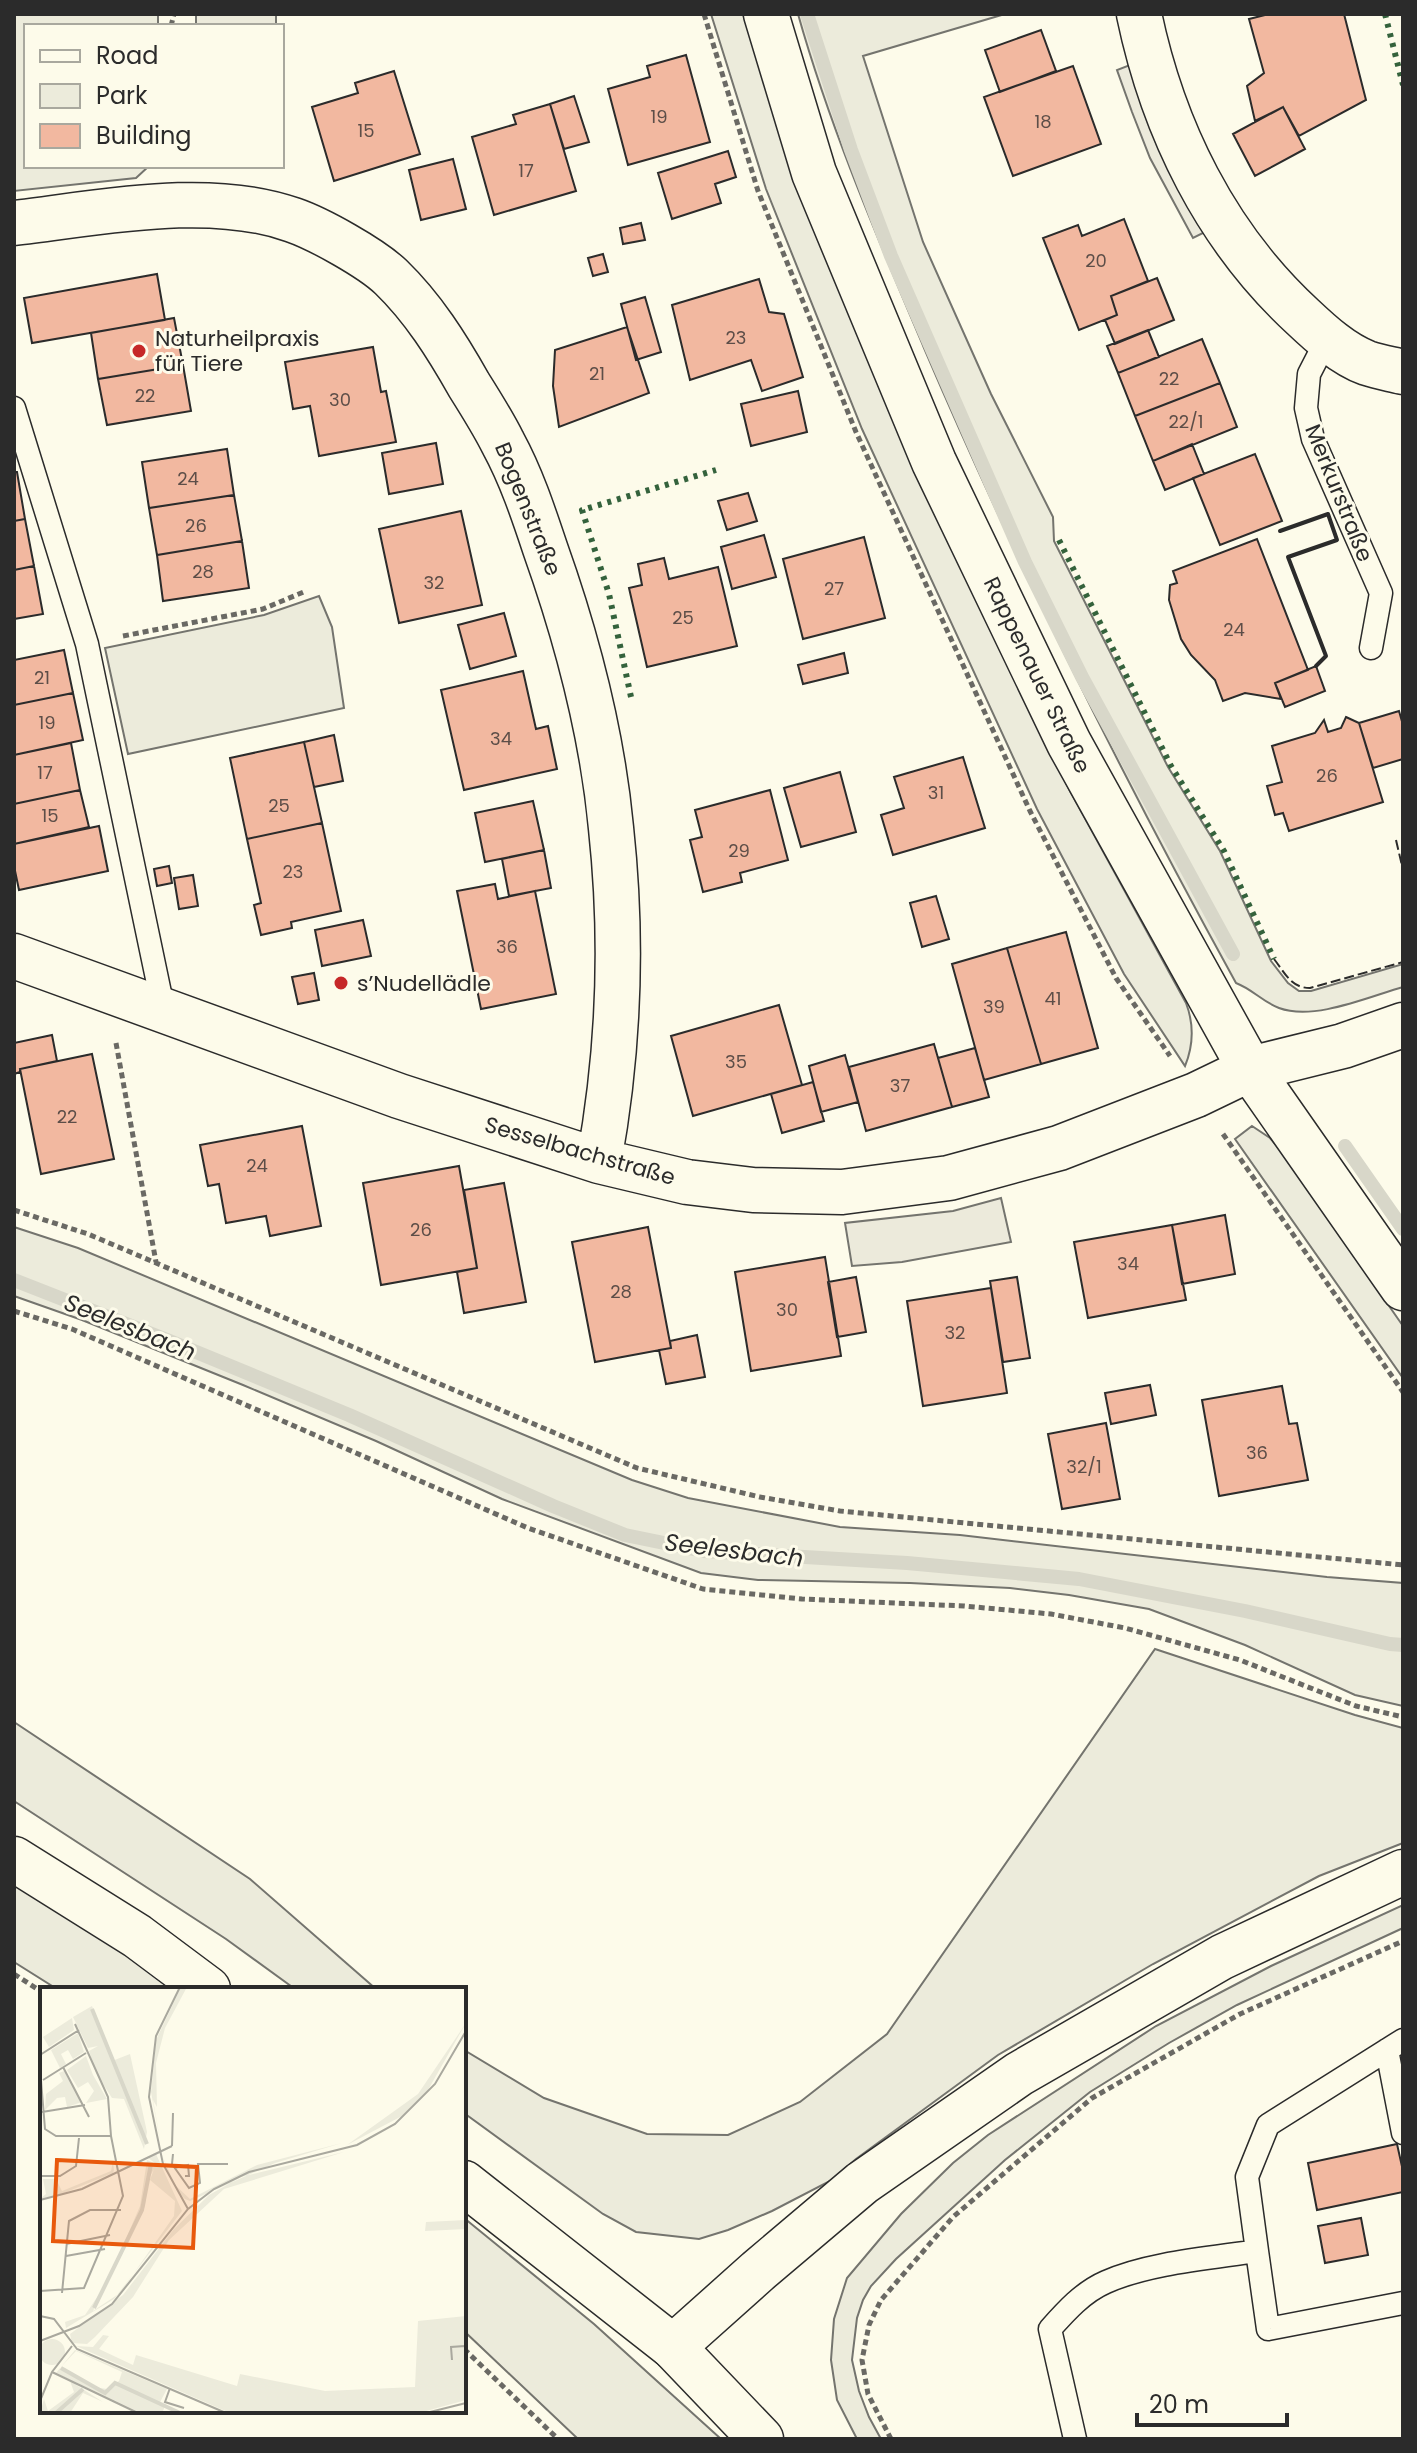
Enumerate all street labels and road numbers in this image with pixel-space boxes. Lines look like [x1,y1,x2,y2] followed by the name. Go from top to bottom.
[1297,420,1381,566] street label: Merkurstraße
[487,438,569,580] street label: Bogenstraße
[976,572,1098,778] street label: Rappenauer Straße
[481,1109,679,1193] street label: Sesselbachstraße

